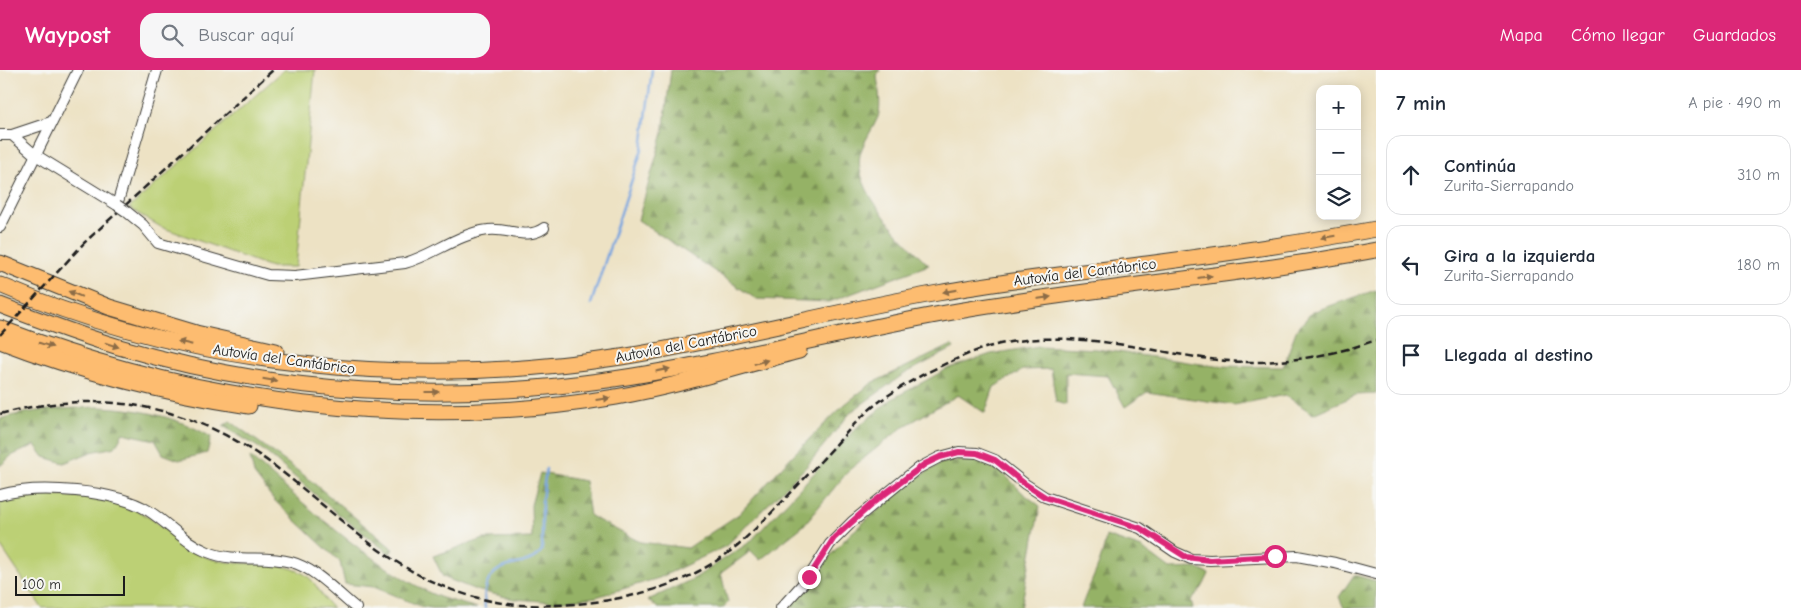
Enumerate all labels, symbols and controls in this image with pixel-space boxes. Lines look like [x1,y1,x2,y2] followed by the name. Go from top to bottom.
[140,13,490,58] search box
[25,21,110,49] text: Waypost
[158,21,186,49] icon: search
[198,24,294,46] text: Buscar aquí
[1500,25,1543,46] text: Mapa
[1571,25,1665,46] text: Cómo llegar
[1693,25,1776,46] text: Guardados
[1316,85,1361,220] map controls
[1316,85,1361,130] button: +
[1396,91,1446,115] text: 7 min
[1688,94,1781,112] text: A pie · 490 m
[1316,130,1361,175] button: −
[1444,155,1516,177] text: Continúa
[1397,161,1425,189] icon: ahead
[1737,166,1780,184] text: 310 m
[1316,175,1361,220] button: layers
[1444,177,1574,195] text: Zurita-Sierrapando
[1320,233,1336,241] one-way arrow
[1444,245,1595,267] text: Gira a la izquierda
[1397,251,1425,279] icon: left
[1013,254,1157,290] street label: Autovía del Cantábrico
[1737,256,1780,274] text: 180 m
[1444,267,1574,285] text: Zurita-Sierrapando
[1197,273,1213,281] one-way arrow
[942,287,958,295] one-way arrow
[67,290,82,298] one-way arrow
[1036,294,1052,302] one-way arrow
[614,321,758,367] street label: Autovía del Cantábrico
[177,339,192,347] one-way arrow
[212,340,356,378] street label: Autovía del Cantábrico
[38,341,53,349] one-way arrow
[1397,341,1425,369] icon: arrive
[104,342,119,349] one-way arrow
[1444,344,1593,366] text: Llegada al destino
[753,358,768,366] one-way arrow
[656,366,671,374] one-way arrow
[263,376,279,384] one-way arrow
[424,388,440,396] one-way arrow
[595,395,611,403] one-way arrow
[1264,545,1287,568] route start
[798,566,821,589] route end
[15,573,125,596] scale bar
[22,576,61,593] text: 100 m

